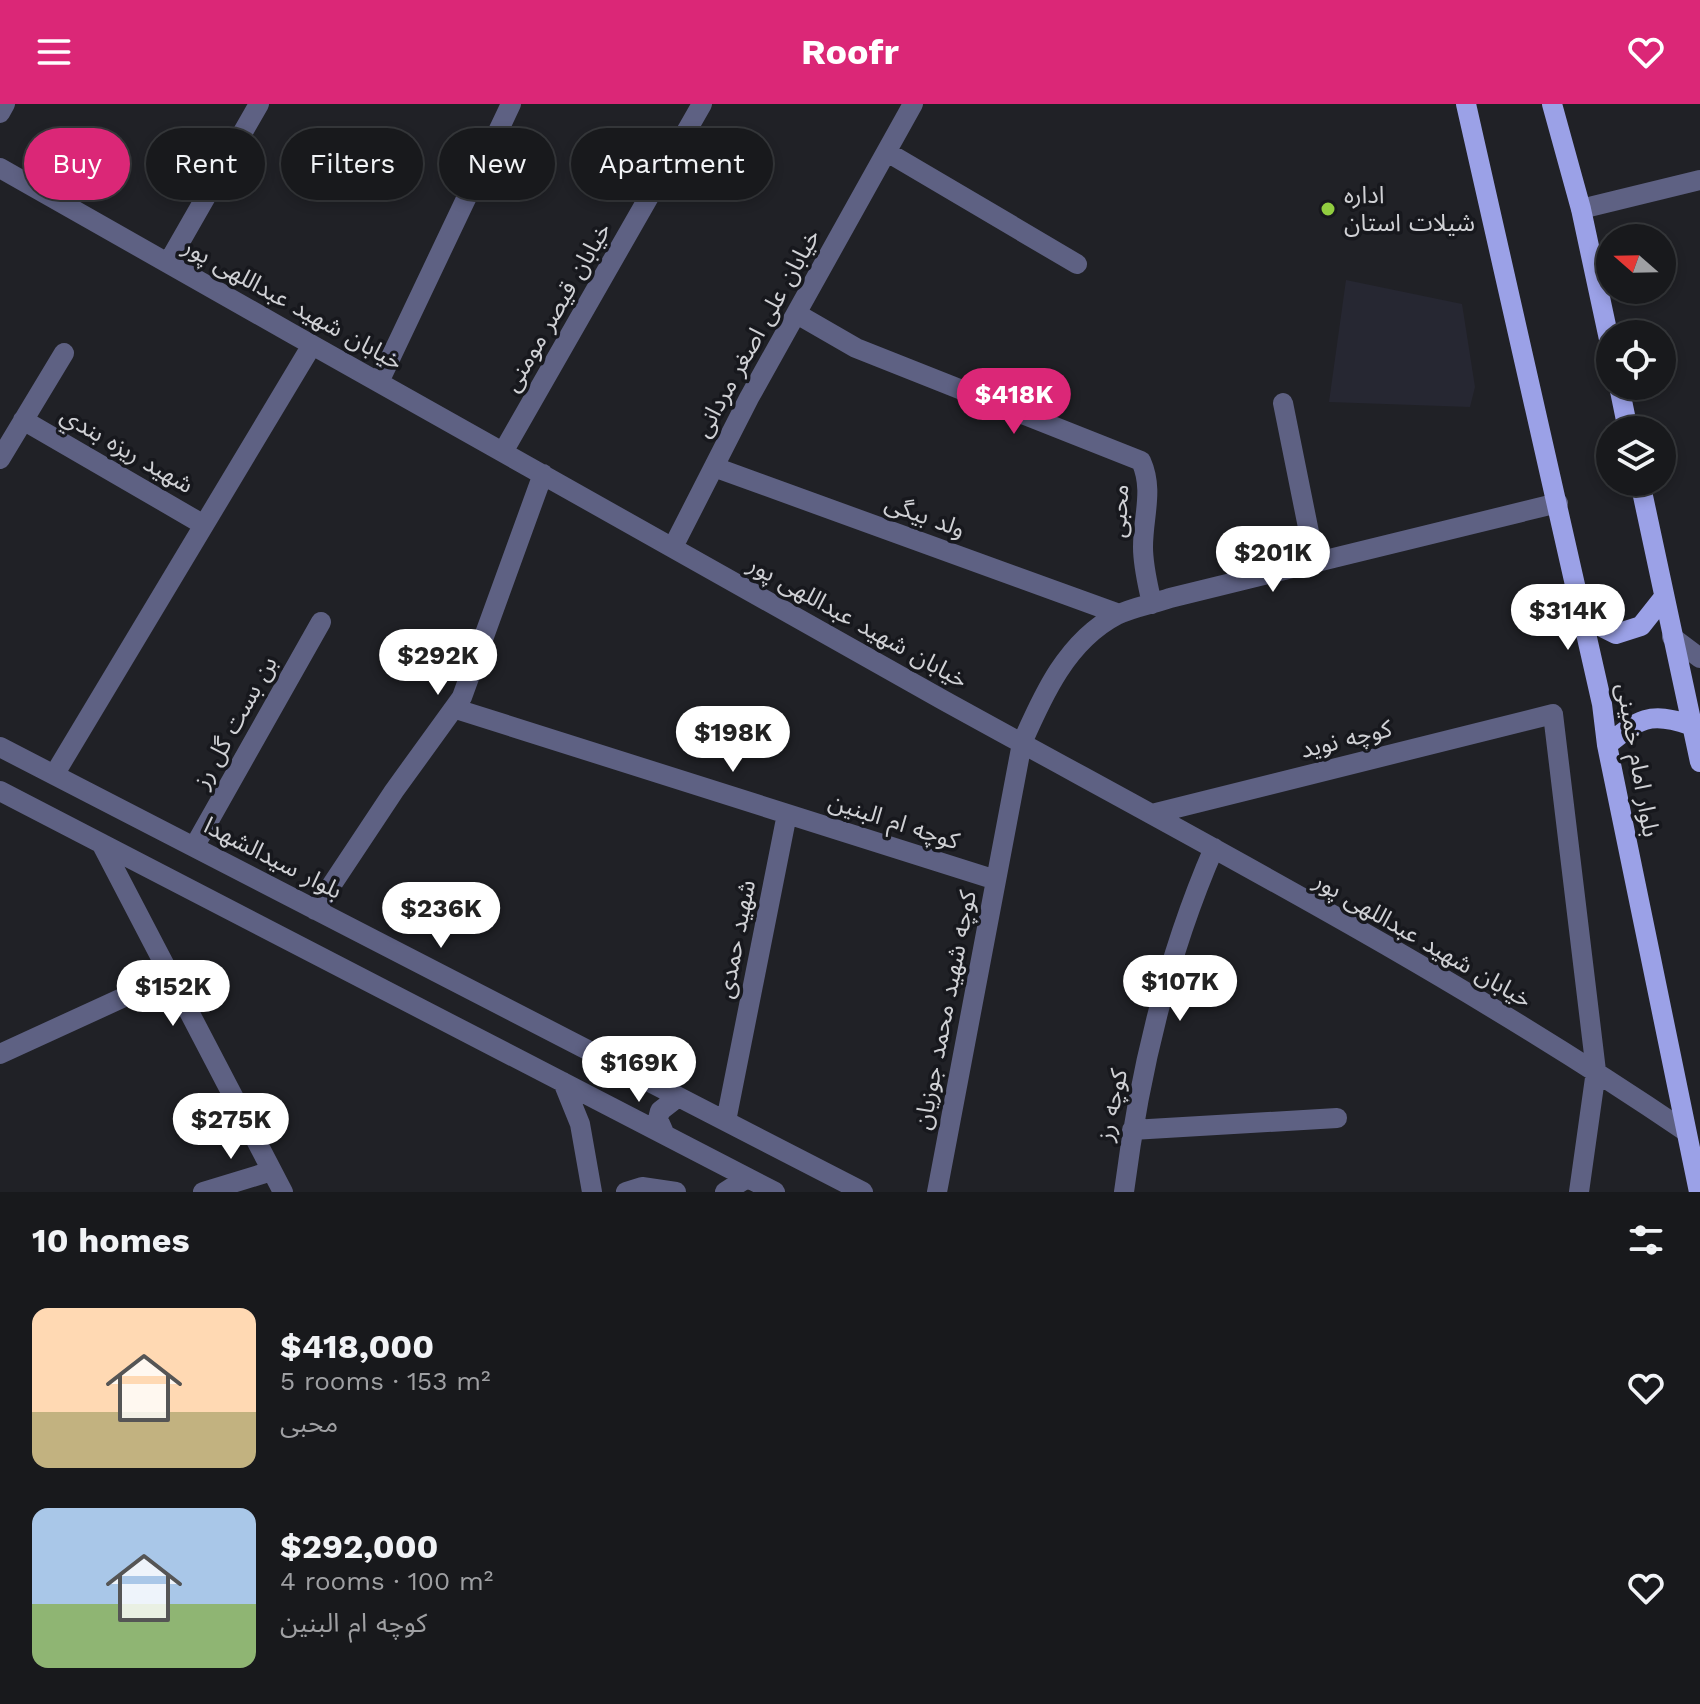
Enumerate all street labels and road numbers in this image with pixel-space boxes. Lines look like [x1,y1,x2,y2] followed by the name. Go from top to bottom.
[497,217,617,397] street label: خیابان قیصر مومنی
[688,224,826,442] street label: خیابان علی اصغر مردانی
[177,231,408,377] street label: خیابان شهید عبداللهی پور
[54,401,198,503] street label: شهيد ريزه بندي
[1104,483,1134,539] street label: محبی
[881,489,969,543] street label: ولد بیگی
[742,549,973,695] street label: خیابان شهید عبداللهی پور
[187,651,283,794] street label: بن بست گل رز
[1607,681,1665,840] street label: بلوار امام خمینی
[1298,714,1396,765] street label: کوچه نوید
[824,787,964,859] street label: کوچه ام البنین
[199,811,347,905] street label: بلوار سیدالشهدا
[1308,866,1537,1015] street label: خیابان شهید عبداللهی پور
[711,877,761,1001] street label: شهید حمدی
[908,887,983,1132] street label: کوچه شهید محمد جوزیان
[1091,1065,1135,1145] street label: کوچه رز

